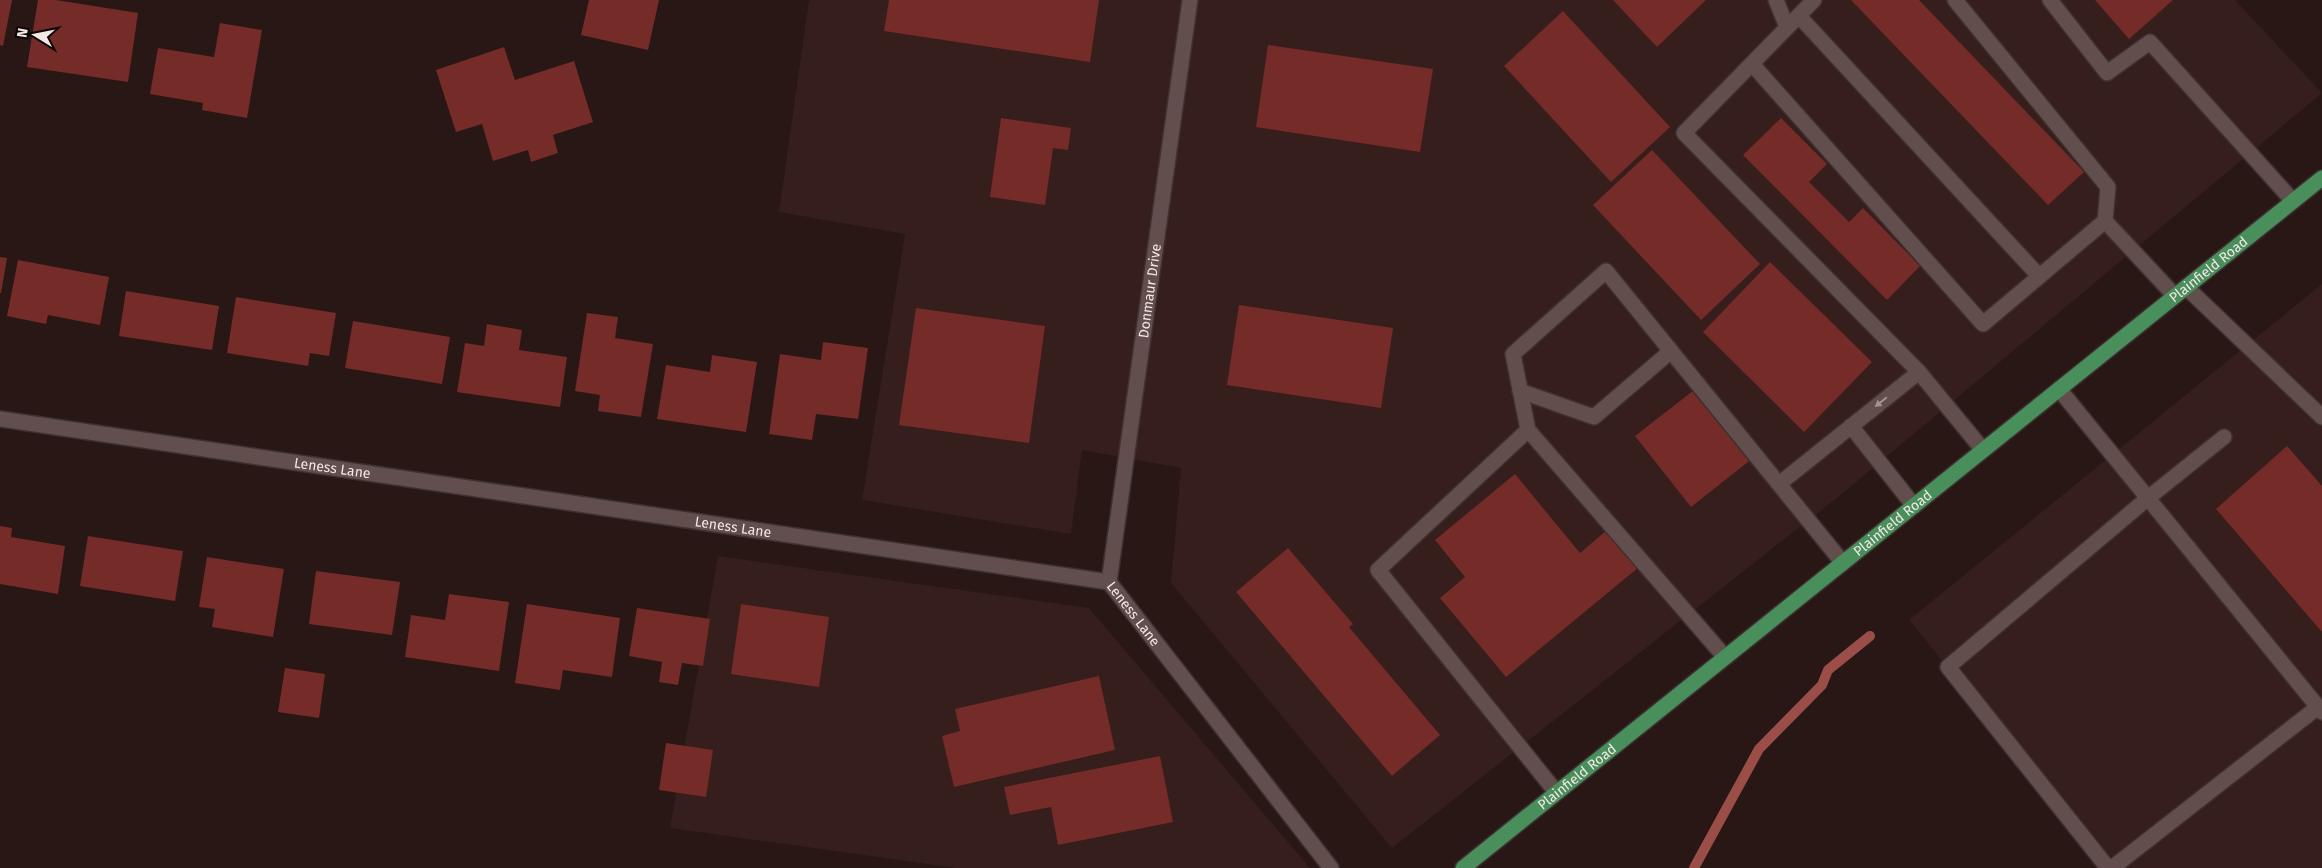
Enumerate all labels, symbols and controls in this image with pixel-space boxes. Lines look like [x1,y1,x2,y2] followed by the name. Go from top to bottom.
[10,10,60,60] north arrow
[14,27,32,39] text: N
[2166,233,2251,306] street label: Plainfield Road
[1135,242,1165,339] street label: Donmaur Drive
[1874,397,1887,408] one-way arrow
[293,454,372,482] street label: Leness Lane
[1850,486,1935,560] street label: Plainfield Road
[694,513,773,541] street label: Leness Lane
[1103,578,1164,649] street label: Leness Lane
[1534,740,1620,813] street label: Plainfield Road

